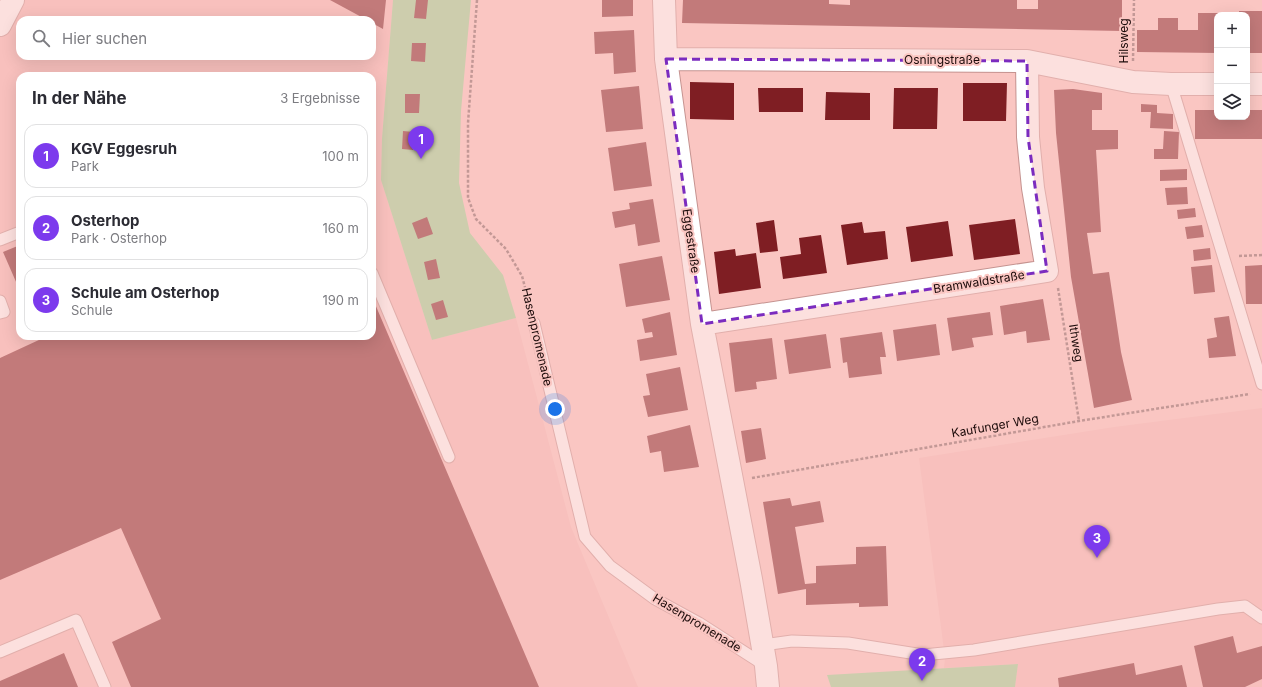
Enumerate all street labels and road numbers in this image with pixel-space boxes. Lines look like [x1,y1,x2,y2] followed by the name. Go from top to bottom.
[1116,18,1131,64] street label: Hilsweg
[904,52,980,67] street label: Osningstraße
[680,208,703,274] street label: Eggestraße
[932,267,1026,296] street label: Bramwaldstraße
[519,286,556,388] street label: Hasenpromenade
[1066,323,1087,363] street label: Ithweg
[950,410,1040,441] street label: Kaufunger Weg
[650,590,744,655] street label: Hasenpromenade

